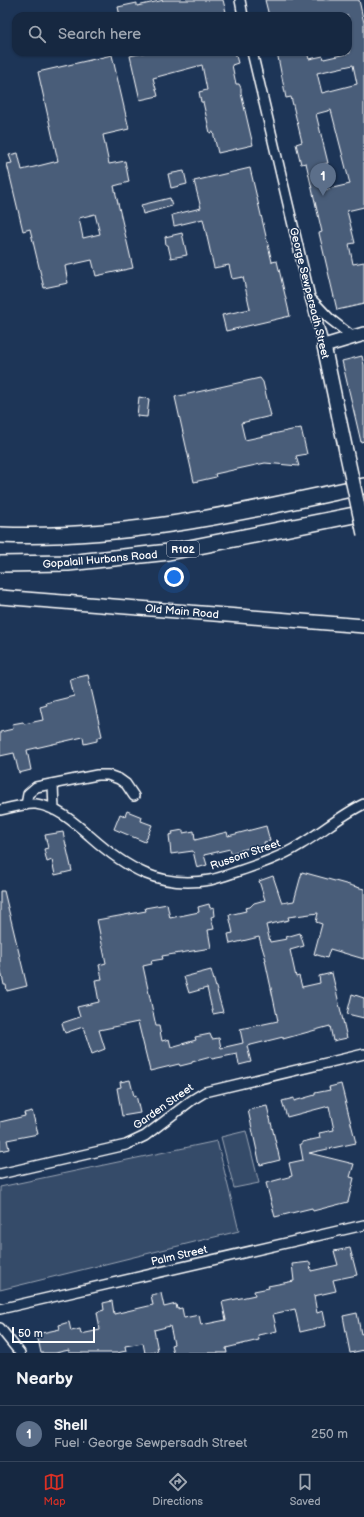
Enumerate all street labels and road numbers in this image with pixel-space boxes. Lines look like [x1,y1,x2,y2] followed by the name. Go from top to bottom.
[287,226,332,361] street label: George Sewpersadh Street
[167,541,199,557] road number: R102
[42,548,158,571] street label: Gopalall Hurbans Road
[144,602,219,621] street label: Old Main Road
[208,836,282,873] street label: Russom Street
[131,1081,196,1132] street label: Garden Street
[150,1243,209,1268] street label: Palm Street

